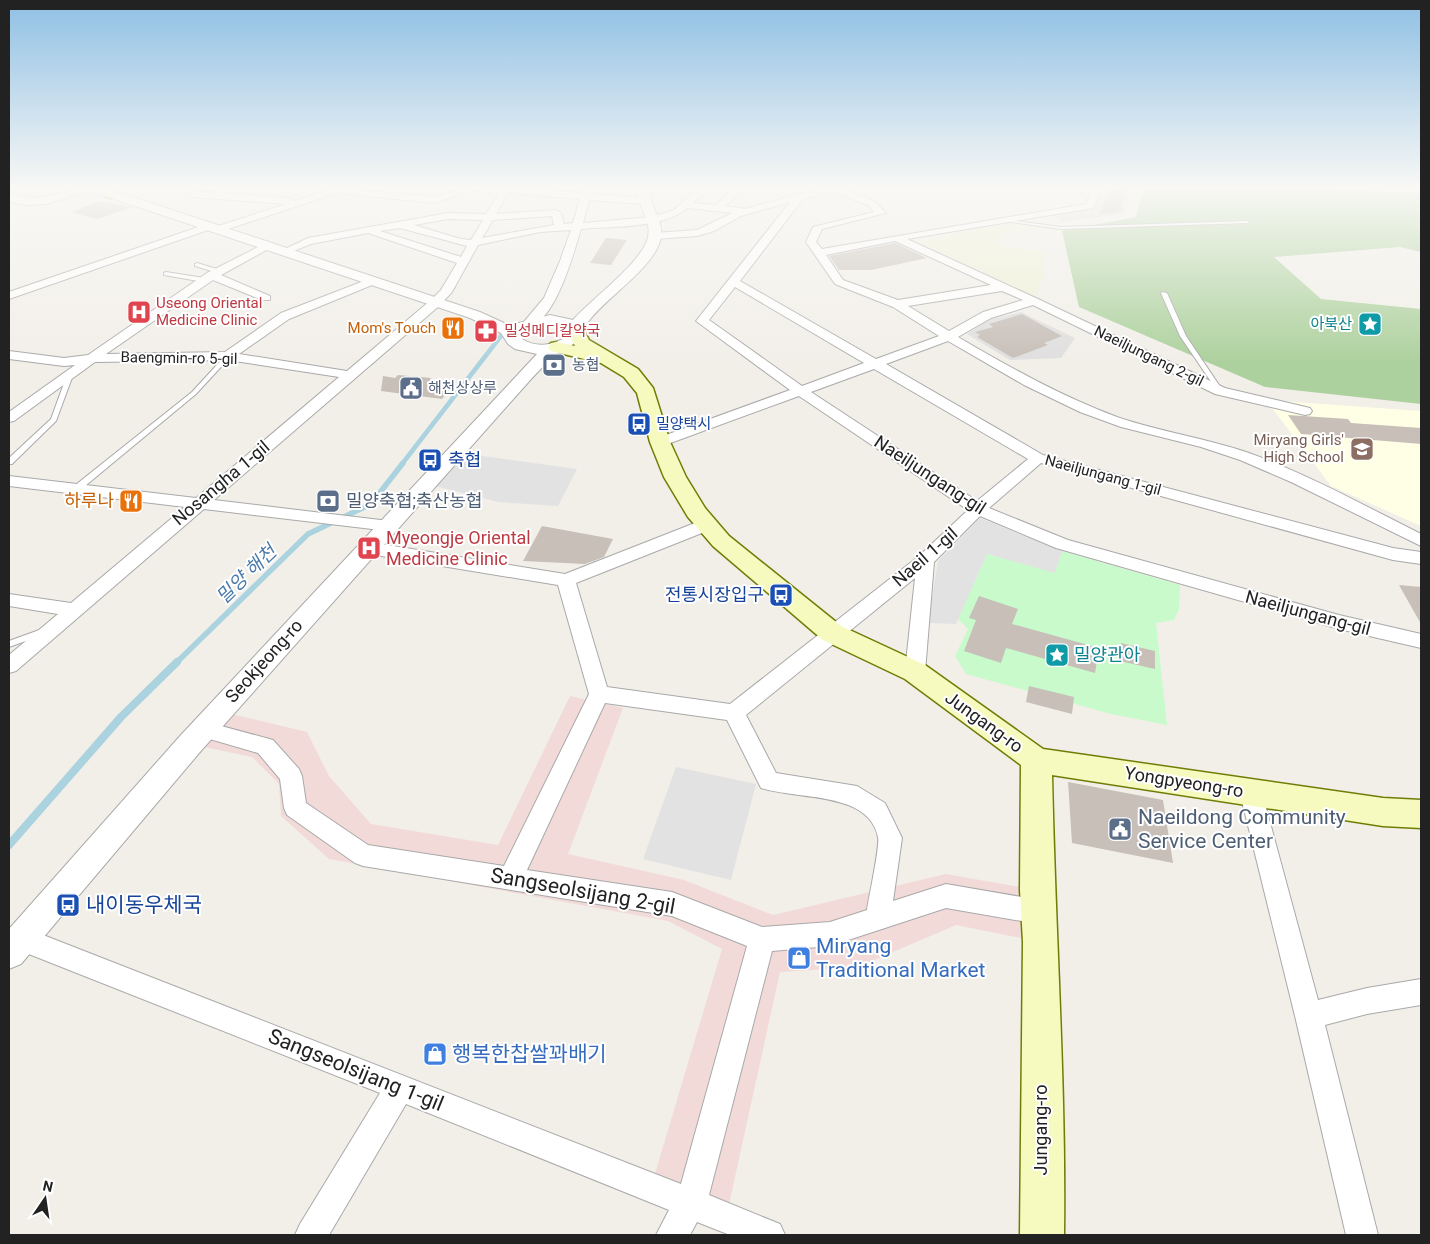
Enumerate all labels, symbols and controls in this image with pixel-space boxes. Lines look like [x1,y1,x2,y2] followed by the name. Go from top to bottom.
[156,294,262,329] place label: Useong Oriental Medicine Clinic
[126,299,152,325] hospital icon: Useong Oriental Medicine Clinic
[1357,311,1383,337] place icon: 아북산
[440,315,466,341] restaurant icon: Mom's Touch
[1311,315,1352,333] place label: 아북산
[473,318,499,344] pharmacy icon: 밀성메디칼약국
[348,319,436,337] place label: Mom's Touch
[504,322,601,340] place label: 밀성메디칼약국
[1091,322,1207,390] street label: Naeiljungang 2-gil
[120,348,238,368] street label: Baengmin-ro 5-gil
[541,352,567,378] bank icon: 농협
[572,356,600,374] place label: 농협
[398,375,424,401] public building icon: 해천상상루
[428,379,497,397] place label: 해천상상루
[626,411,652,437] bus stop icon: 밀양택시
[656,415,711,433] place label: 밀양택시
[871,431,990,518] street label: Naeiljungang-gil
[1254,431,1344,466] place label: Miryang Girls' High School
[168,436,274,529] street label: Nosangha 1-gil
[1349,436,1375,462] school or university icon: Miryang Girls' High School
[417,447,443,473] bus stop icon: 축협
[448,449,481,470] place label: 축협
[1043,451,1163,499] street label: Naeiljungang 1-gil
[118,488,144,514] restaurant icon: 하루나
[315,488,341,514] bank icon: 밀양축협;축산농협
[64,490,114,511] place label: 하루나
[346,490,482,511] place label: 밀양축협;축산농협
[888,523,962,591] street label: Naeil 1-gil
[386,527,531,569] place label: Myeongje Oriental Medicine Clinic
[356,535,382,561] hospital icon: Myeongje Oriental Medicine Clinic
[212,539,282,609] water label: 밀양 해천
[768,582,794,608] bus stop icon: 전통시장입구
[665,584,764,605] place label: 전통시장입구
[1243,586,1373,639] street label: Naeiljungang-gil
[221,615,307,707] street label: Seokjeong-ro
[1044,642,1070,668] place icon: 밀양관아
[1074,644,1141,665] place label: 밀양관아
[941,686,1027,757] street label: Jungang-ro
[1123,762,1245,801] street label: Yongpyeong-ro
[1138,805,1346,853] place label: Naeildong Community Service Center
[1107,816,1133,842] public building icon: Naeildong Community Service Center
[489,863,677,919] street label: Sangseolsijang 2-gil
[55,892,81,918] bus stop icon: 내이동우체국
[86,893,202,917] place label: 내이동우체국
[816,934,986,982] place label: Miryang Traditional Market
[786,945,812,971] shop icon: Miryang Traditional Market
[265,1024,447,1116] street label: Sangseolsijang 1-gil
[422,1041,448,1067] shop icon: 행복한찹쌀꽈배기
[452,1042,607,1066] place label: 행복한찹쌀꽈배기
[1030,1085,1051,1175] street label: Jungang-ro
[20,1174,70,1224] north arrow
[41,1177,55,1195] text: N

